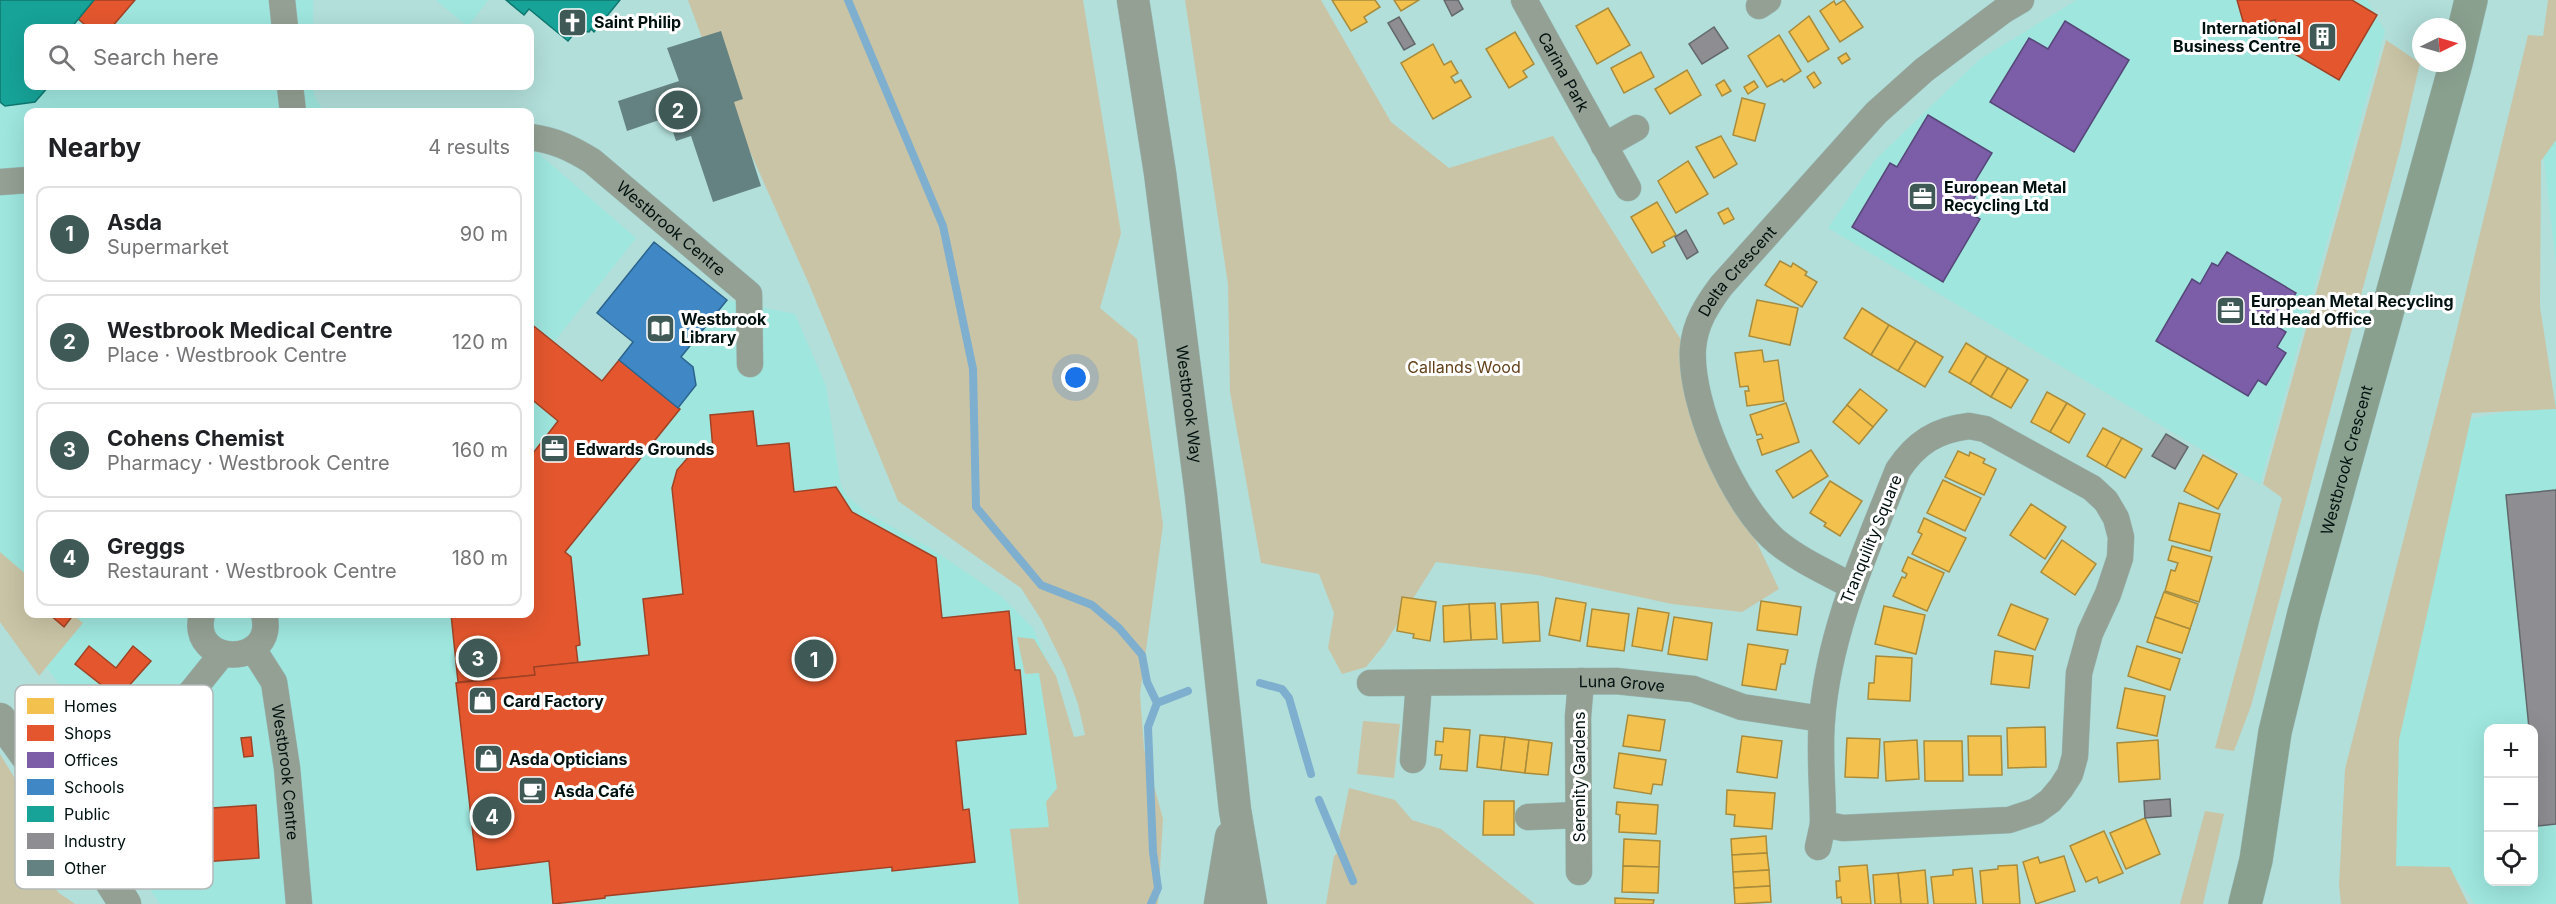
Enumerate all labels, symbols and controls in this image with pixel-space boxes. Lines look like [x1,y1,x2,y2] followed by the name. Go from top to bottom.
[557,6,589,38] church icon: Saint Philip
[594,12,681,32] place label: Saint Philip
[2173,18,2301,56] place label: International Business Centre
[2412,18,2466,72] north arrow
[2306,21,2338,53] building icon: International Business Centre
[24,24,534,90] search box
[1534,28,1594,115] street label: Carina Park
[45,41,78,74] icon: search
[93,44,219,70] text: Search here
[658,88,698,132] pin: 2
[48,132,141,163] text: Nearby
[428,135,510,159] text: 4 results
[613,176,730,280] street label: Westbrook Centre
[1944,177,2066,215] place label: European Metal Recycling Ltd
[1907,180,1939,212] office icon: European Metal Recycling Ltd
[107,209,162,235] text: Asda
[65,222,74,246] text: 1
[460,222,508,246] text: 90 m
[1693,222,1780,320] street label: Delta Crescent
[107,235,229,259] text: Supermarket
[2251,291,2454,329] place label: European Metal Recycling Ltd Head Office
[2214,294,2246,326] office icon: European Metal Recycling Ltd Head Office
[681,309,767,347] place label: Westbrook Library
[644,312,676,344] library icon: Westbrook Library
[107,317,393,343] text: Westbrook Medical Centre
[63,330,76,354] text: 2
[452,330,508,354] text: 120 m
[107,343,347,367] text: Place · Westbrook Centre
[1172,344,1207,464] street label: Westbrook Way
[1407,357,1521,377] park label: Callands Wood
[1061,363,1090,392] your location
[2316,383,2376,537] street label: Westbrook Crescent
[107,425,284,451] text: Cohens Chemist
[539,433,571,465] office icon: Edwards Grounds
[63,438,76,462] text: 3
[452,438,508,462] text: 160 m
[576,439,715,459] place label: Edwards Grounds
[107,451,390,475] text: Pharmacy · Westbrook Centre
[1836,472,1906,606] street label: Tranquility Square
[107,533,185,559] text: Greggs
[63,546,76,570] text: 4
[452,546,508,570] text: 180 m
[107,559,397,583] text: Restaurant · Westbrook Centre
[458,636,498,680] pin: 3
[794,636,834,682] pin: 1
[1579,671,1666,696] street label: Luna Grove
[15,685,213,889] legend
[466,685,498,717] shop icon: Card Factory
[503,691,604,711] place label: Card Factory
[64,696,117,716] text: Homes
[267,703,303,841] street label: Westbrook Centre
[1569,712,1589,842] street label: Serenity Gardens
[64,723,112,743] text: Shops
[2484,724,2538,886] map controls
[2484,724,2538,778] button: +
[472,743,504,775] shop icon: Asda Opticians
[509,749,628,769] place label: Asda Opticians
[64,750,118,770] text: Offices
[517,775,549,807] cafe icon: Asda Café
[64,777,124,797] text: Schools
[2484,778,2538,832] button: −
[554,781,635,801] place label: Asda Café
[472,794,512,838] pin: 4
[64,804,110,824] text: Public
[64,831,126,851] text: Industry
[2484,832,2538,886] button: locate
[64,858,106,878] text: Other

